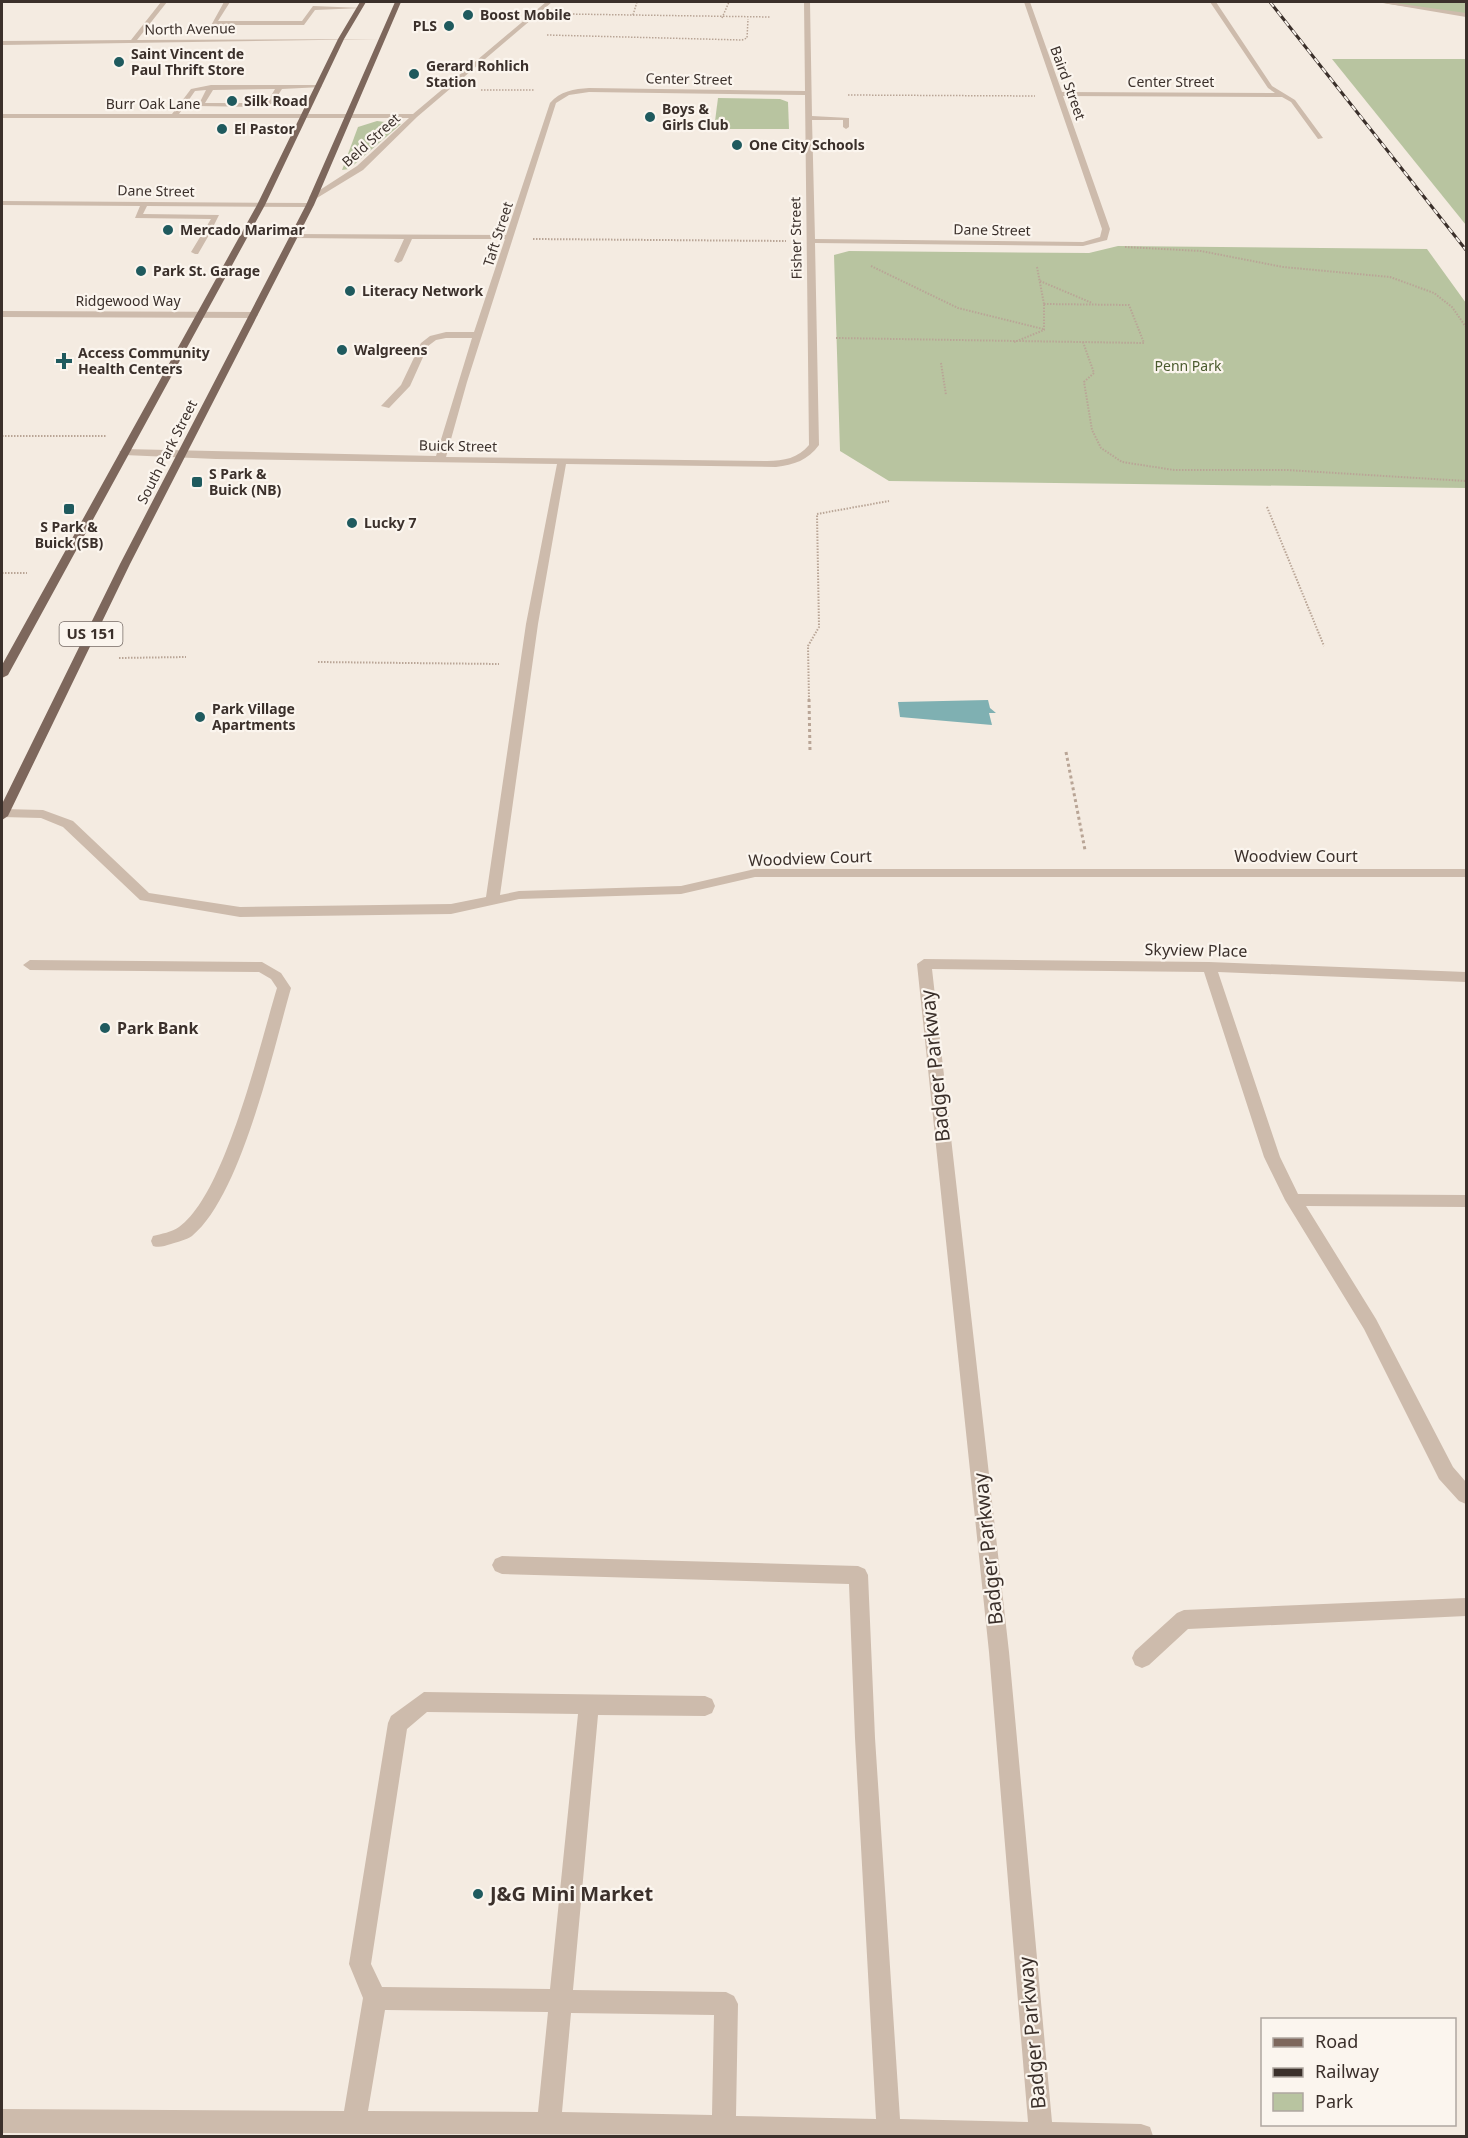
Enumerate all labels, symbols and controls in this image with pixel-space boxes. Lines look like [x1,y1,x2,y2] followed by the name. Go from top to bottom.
[480,5,571,24] place label: Boost Mobile
[461,8,475,22] marker: Boost Mobile
[413,16,437,35] place label: PLS
[144,18,236,39] street label: North Avenue
[442,19,456,33] marker: PLS
[1046,43,1091,122] street label: Baird Street
[131,44,245,79] place label: Saint Vincent de Paul Thrift Store
[112,55,126,69] marker: Saint Vincent de Paul Thrift Store
[426,56,529,91] place label: Gerard Rohlich Station
[407,67,421,81] marker: Gerard Rohlich Station
[645,68,733,89] street label: Center Street
[1128,72,1214,91] street label: Center Street
[244,91,308,110] place label: Silk Road
[106,94,200,113] street label: Burr Oak Lane
[225,94,239,108] marker: Silk Road
[662,99,729,134] place label: Boys & Girls Club
[338,108,404,171] street label: Beld Street
[643,110,657,124] marker: Boys & Girls Club
[234,119,296,138] place label: El Pastor
[215,122,229,136] marker: El Pastor
[749,135,865,154] place label: One City Schools
[730,138,744,152] marker: One City Schools
[117,180,195,201] street label: Dane Street
[785,197,806,279] street label: Fisher Street
[478,199,517,269] street label: Taft Street
[953,219,1031,240] street label: Dane Street
[180,220,305,239] place label: Mercado Marimar
[161,223,175,237] marker: Mercado Marimar
[153,261,260,280] place label: Park St. Garage
[134,264,148,278] marker: Park St. Garage
[362,281,483,300] place label: Literacy Network
[343,284,357,298] marker: Literacy Network
[75,291,181,310] street label: Ridgewood Way
[354,340,428,359] place label: Walgreens
[78,343,210,378] place label: Access Community Health Centers
[335,343,349,357] marker: Walgreens
[55,352,73,370] marker: Access Community Health Centers
[1155,356,1222,375] park label: Penn Park
[132,396,201,507] street label: South Park Street
[419,435,497,456] street label: Buick Street
[209,464,282,499] place label: S Park & Buick (NB)
[190,475,204,489] marker: S Park & Buick (NB)
[62,502,76,516] marker: S Park & Buick (SB)
[364,513,416,532] place label: Lucky 7
[345,516,359,530] marker: Lucky 7
[35,517,104,552] place label: S Park & Buick (SB)
[60,622,122,646] road number: US 151
[212,699,295,734] place label: Park Village Apartments
[193,710,207,724] marker: Park Village Apartments
[748,845,872,871] street label: Woodview Court
[1234,845,1358,867] street label: Woodview Court
[1144,938,1248,962] street label: Skyview Place
[913,988,956,1144] street label: Badger Parkway
[117,1017,198,1039] place label: Park Bank
[98,1021,112,1035] marker: Park Bank
[966,1471,1009,1627] street label: Badger Parkway
[488,1880,653,1907] place label: J&G Mini Market
[471,1887,485,1901] marker: J&G Mini Market
[1011,1955,1052,2110] street label: Badger Parkway
[1261,2018,1456,2126] legend
[1315,2029,1358,2053] text: Road
[1315,2059,1380,2083] text: Railway
[1315,2089,1353,2113] text: Park

